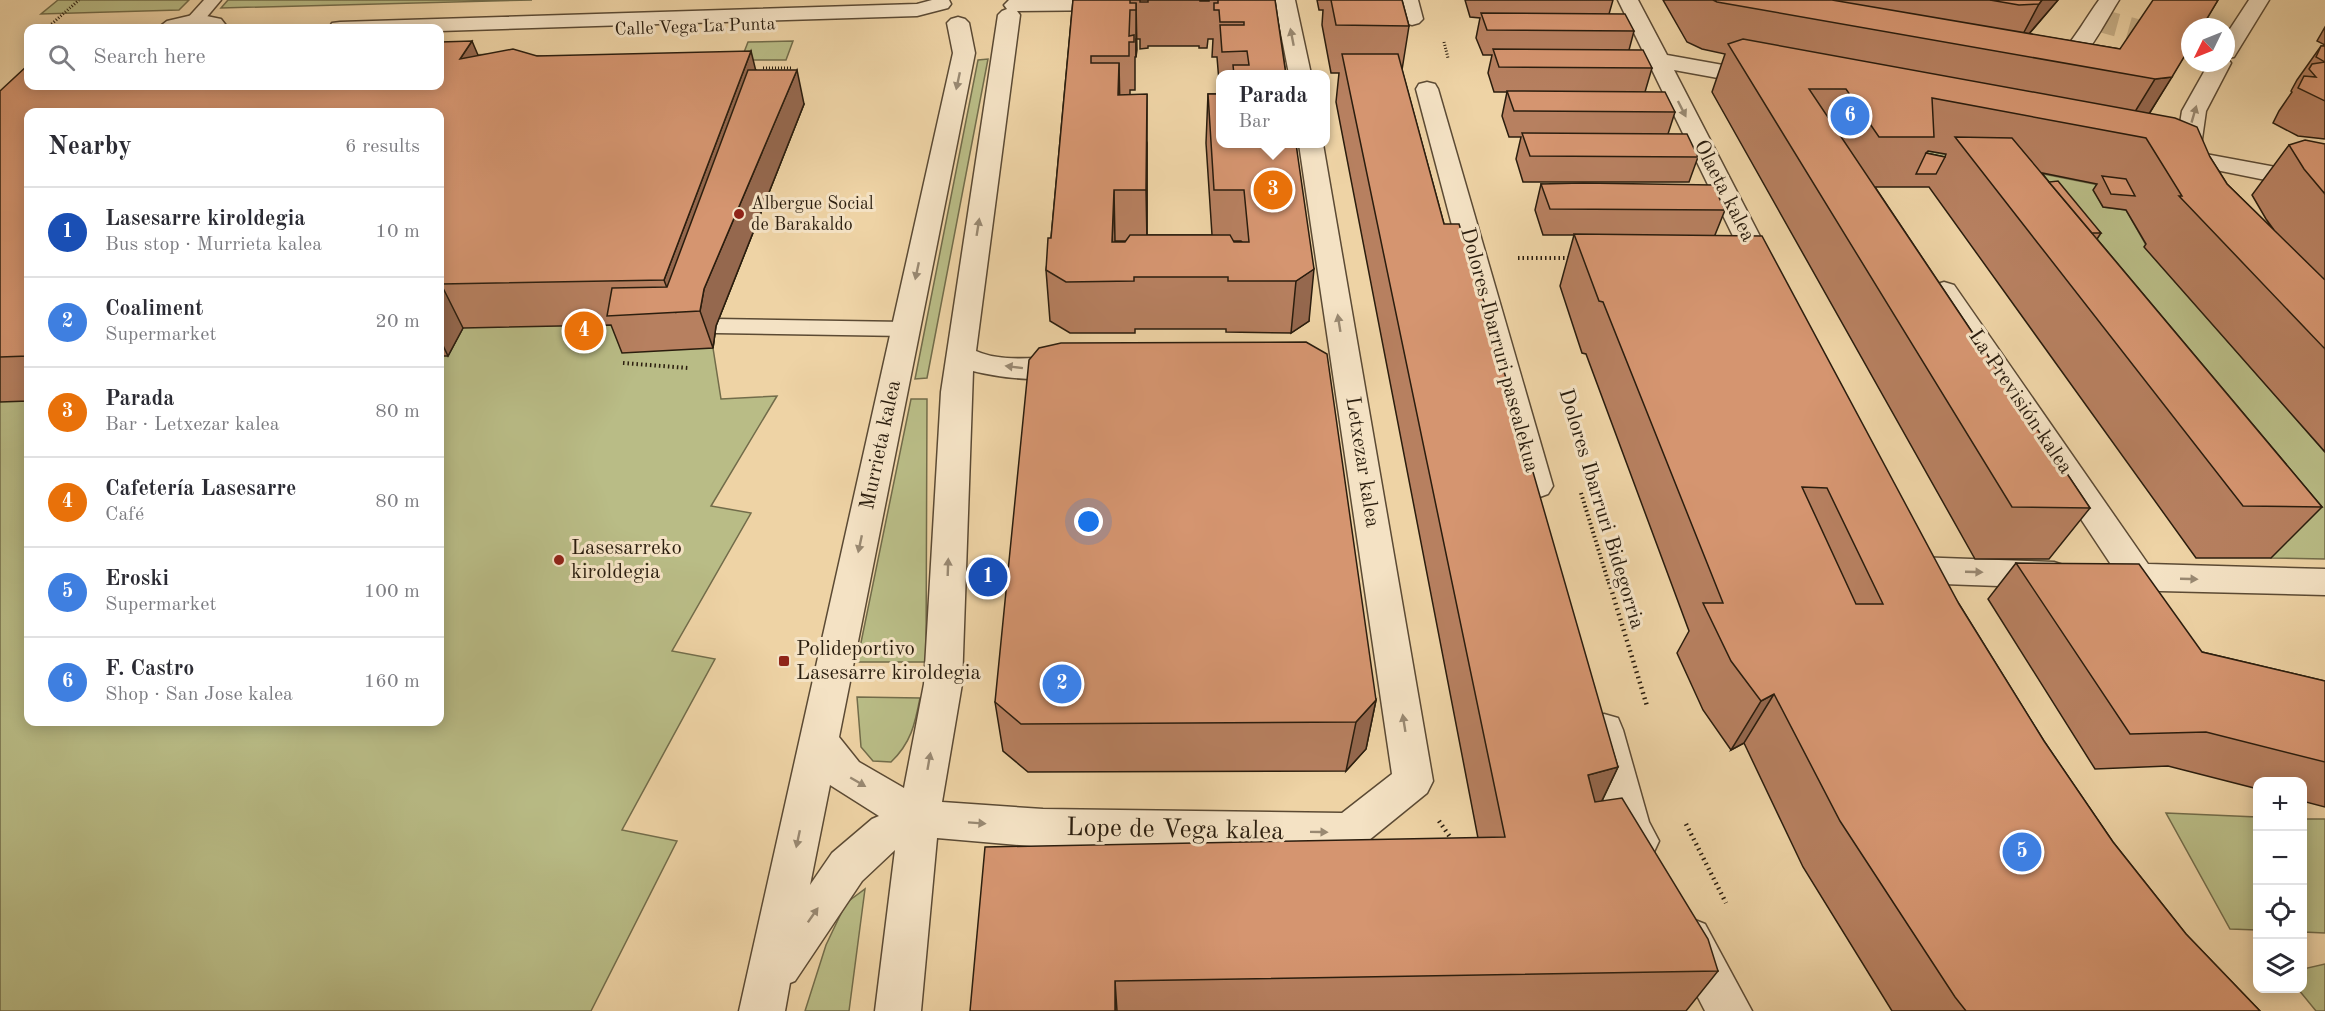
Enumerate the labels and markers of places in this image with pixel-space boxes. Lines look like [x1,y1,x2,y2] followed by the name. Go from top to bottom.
[1830,94,1870,138] pin: 6
[1254,168,1292,213] pin: 3
[751,195,874,234] place label: Albergue Social de Barakaldo
[732,207,746,221] marker: Albergue Social de Barakaldo
[564,308,604,354] pin: 4
[571,538,682,583] place label: Lasesarreko kiroldegia
[552,553,566,567] marker: Lasesarreko kiroldegia
[968,554,1008,600] pin: 1
[796,639,981,684] place label: Polideportivo Lasesarre kiroldegia
[777,654,791,668] marker: Polideportivo Lasesarre kiroldegia
[1042,662,1082,706] pin: 2
[2002,830,2042,874] pin: 5

